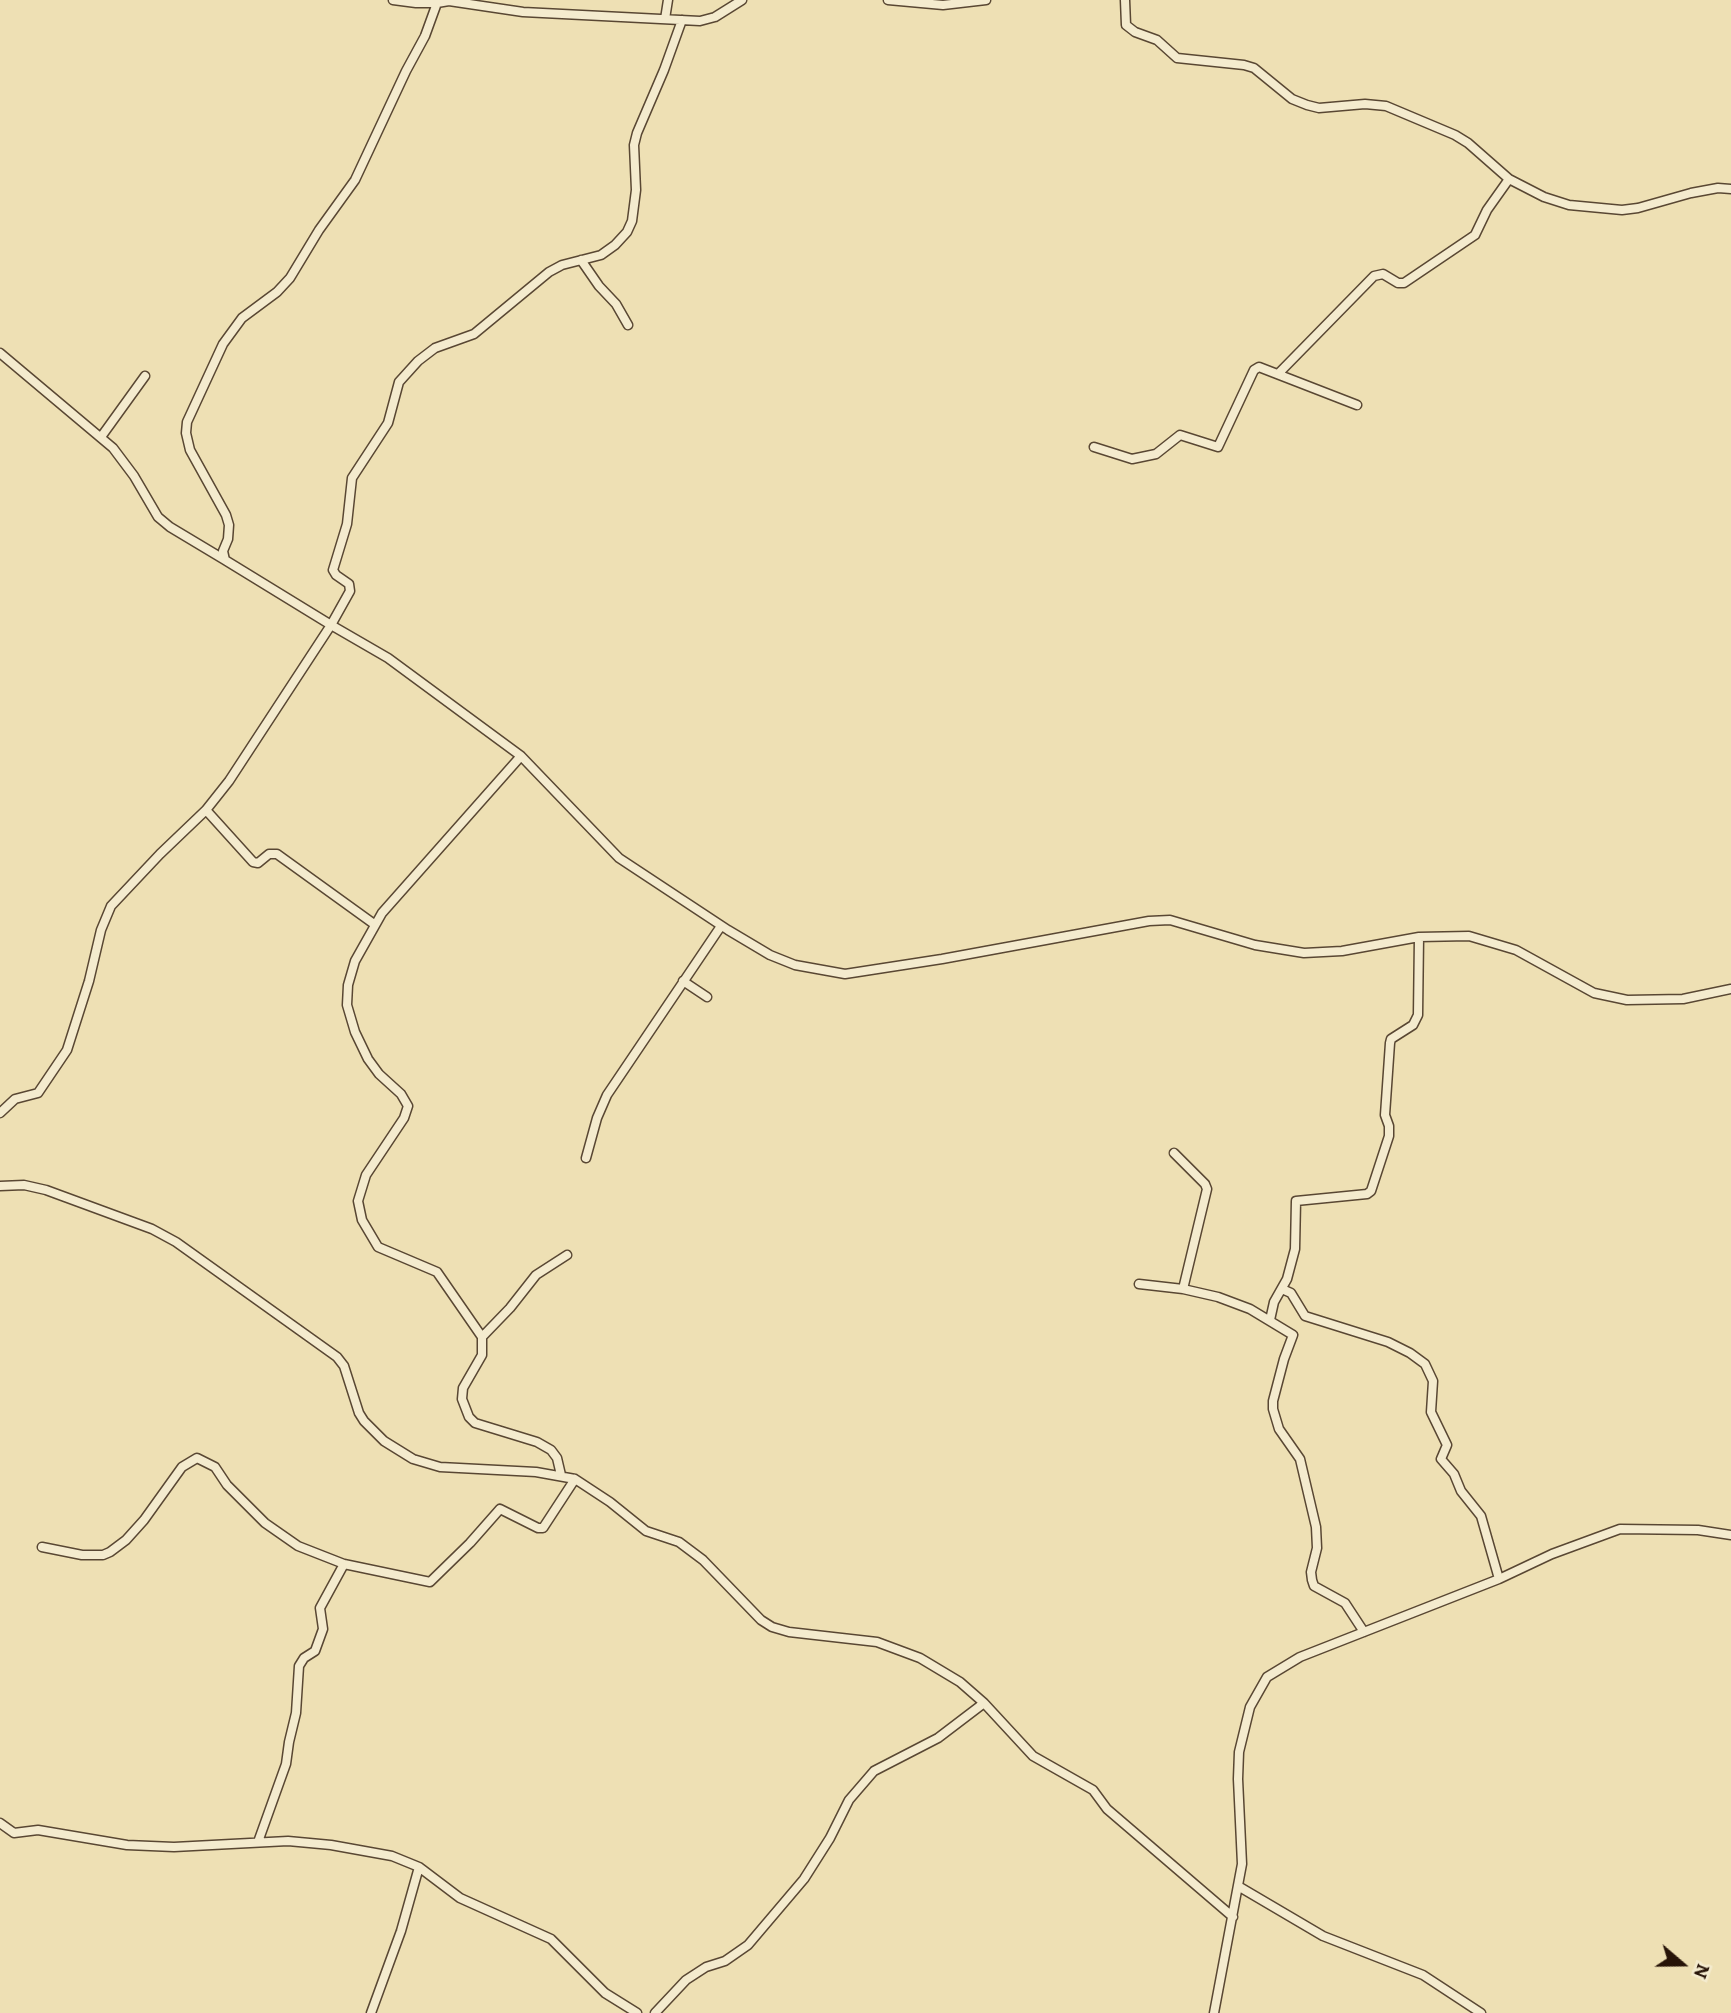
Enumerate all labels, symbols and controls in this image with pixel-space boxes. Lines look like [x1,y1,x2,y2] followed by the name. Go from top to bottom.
[1647,1929,1717,1999] north arrow
[1687,1960,1716,1982] text: N

